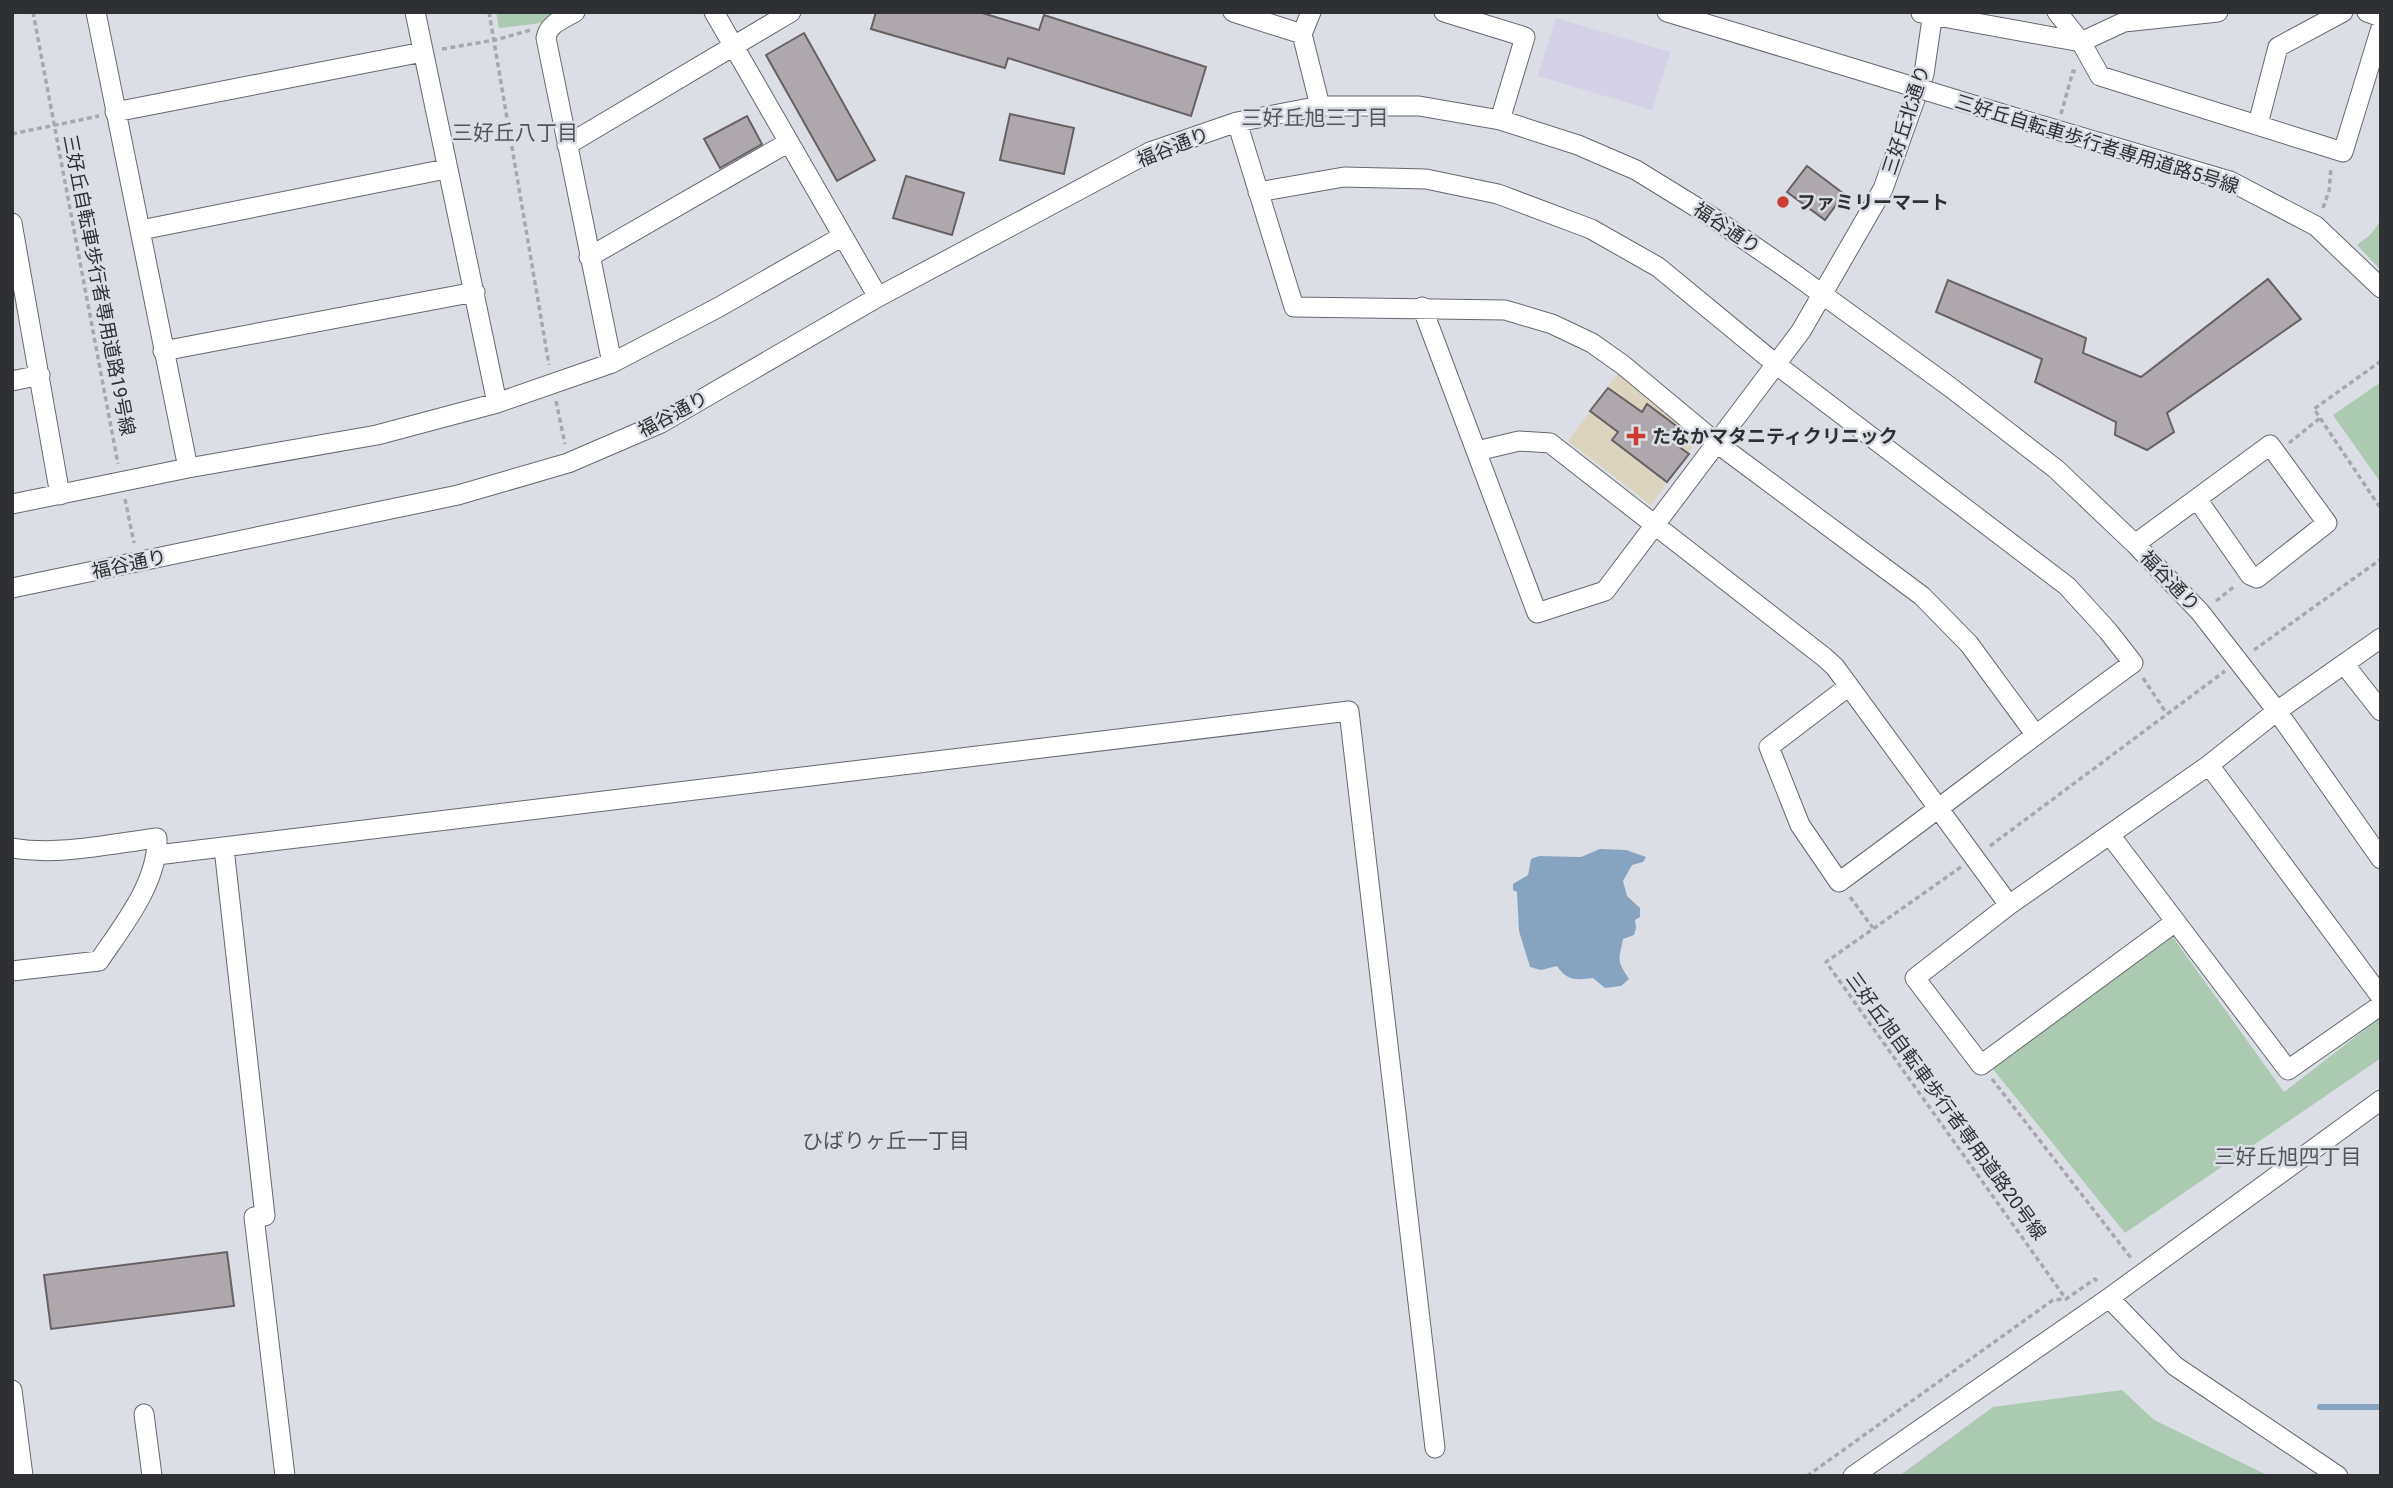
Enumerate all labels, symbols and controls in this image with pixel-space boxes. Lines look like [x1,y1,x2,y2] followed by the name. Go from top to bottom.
[1877,62,1935,178] street label: 三好丘北通り
[1952,90,2242,198] street label: 三好丘自転車歩行者専用道路5号線
[1242,106,1389,130] district label: 三好丘旭三丁目
[452,121,578,145] district label: 三好丘八丁目
[1133,122,1213,172] street label: 福谷通り
[58,132,140,438] street label: 三好丘自転車歩行者専用道路19号線
[1797,191,1949,214] place label: ファミリーマート
[1775,194,1791,210] marker: ファミリーマート
[1689,197,1765,259] street label: 福谷通り
[634,386,712,442] street label: 福谷通り
[1652,425,1898,448] place label: たなかマタニティクリニック
[1626,426,1646,446] marker: たなかマタニティクリニック
[89,545,169,583] street label: 福谷通り
[2135,546,2205,616] street label: 福谷通り
[1841,968,2051,1244] street label: 三好丘旭自転車歩行者専用道路20号線
[802,1129,970,1153] district label: ひばりヶ丘一丁目
[2215,1145,2362,1169] district label: 三好丘旭四丁目

